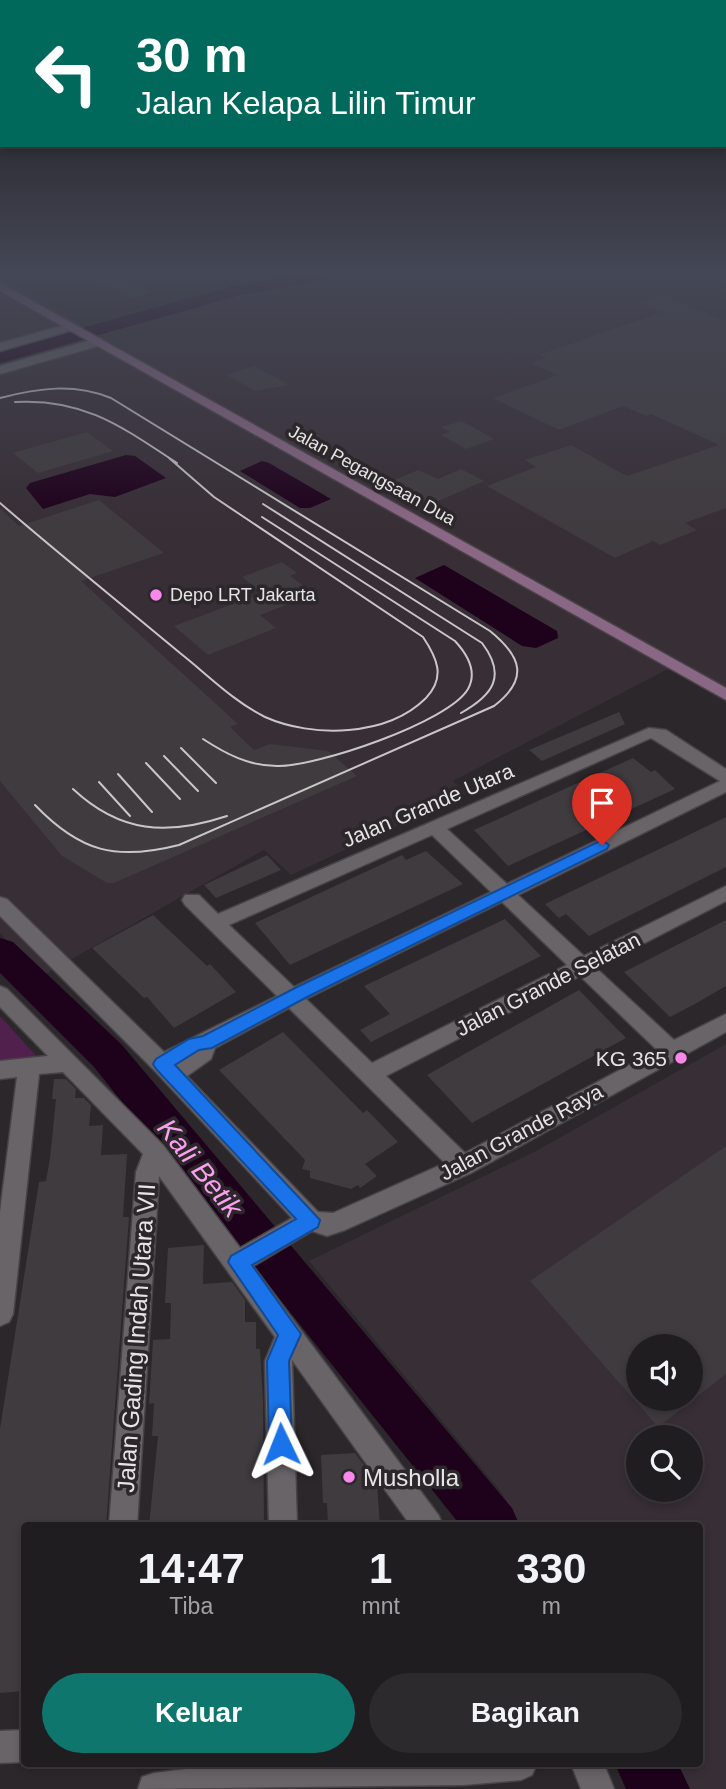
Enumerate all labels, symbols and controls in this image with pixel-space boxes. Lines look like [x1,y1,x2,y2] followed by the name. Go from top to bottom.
[21,28,112,119] icon: left
[136,28,248,82] text: 30 m
[136,85,476,121] text: Jalan Kelapa Lilin Timur
[285,421,460,530] street label: Jalan Pegangsaan Dua
[170,585,316,605] place label: Depo LRT Jakarta
[148,587,164,603] marker: Depo LRT Jakarta
[339,758,517,851] street label: Jalan Grande Utara
[572,773,632,845] pin
[583,784,621,822] icon: arrive
[452,928,644,1040] street label: Jalan Grande Selatan
[596,1047,667,1070] place label: KG 365
[673,1050,689,1066] marker: KG 365
[436,1079,607,1185] street label: Jalan Grande Raya
[151,1113,250,1225] water label: Kali Betik
[112,1183,160,1493] street label: Jalan Gading Indah Utara VII
[626,1334,703,1502] map controls
[626,1334,703,1411] button: sound
[244,1407,318,1481] position arrow
[626,1425,703,1502] button: search
[363,1464,460,1491] place label: Musholla
[341,1469,357,1485] marker: Musholla
[138,1545,245,1592] text: 14:47
[369,1545,392,1592] text: 1
[516,1545,586,1592] text: 330
[169,1593,213,1619] text: Tiba
[361,1593,400,1619] text: mnt
[542,1593,561,1619] text: m
[42,1673,355,1753] button: Keluar
[369,1673,682,1753] button: Bagikan

